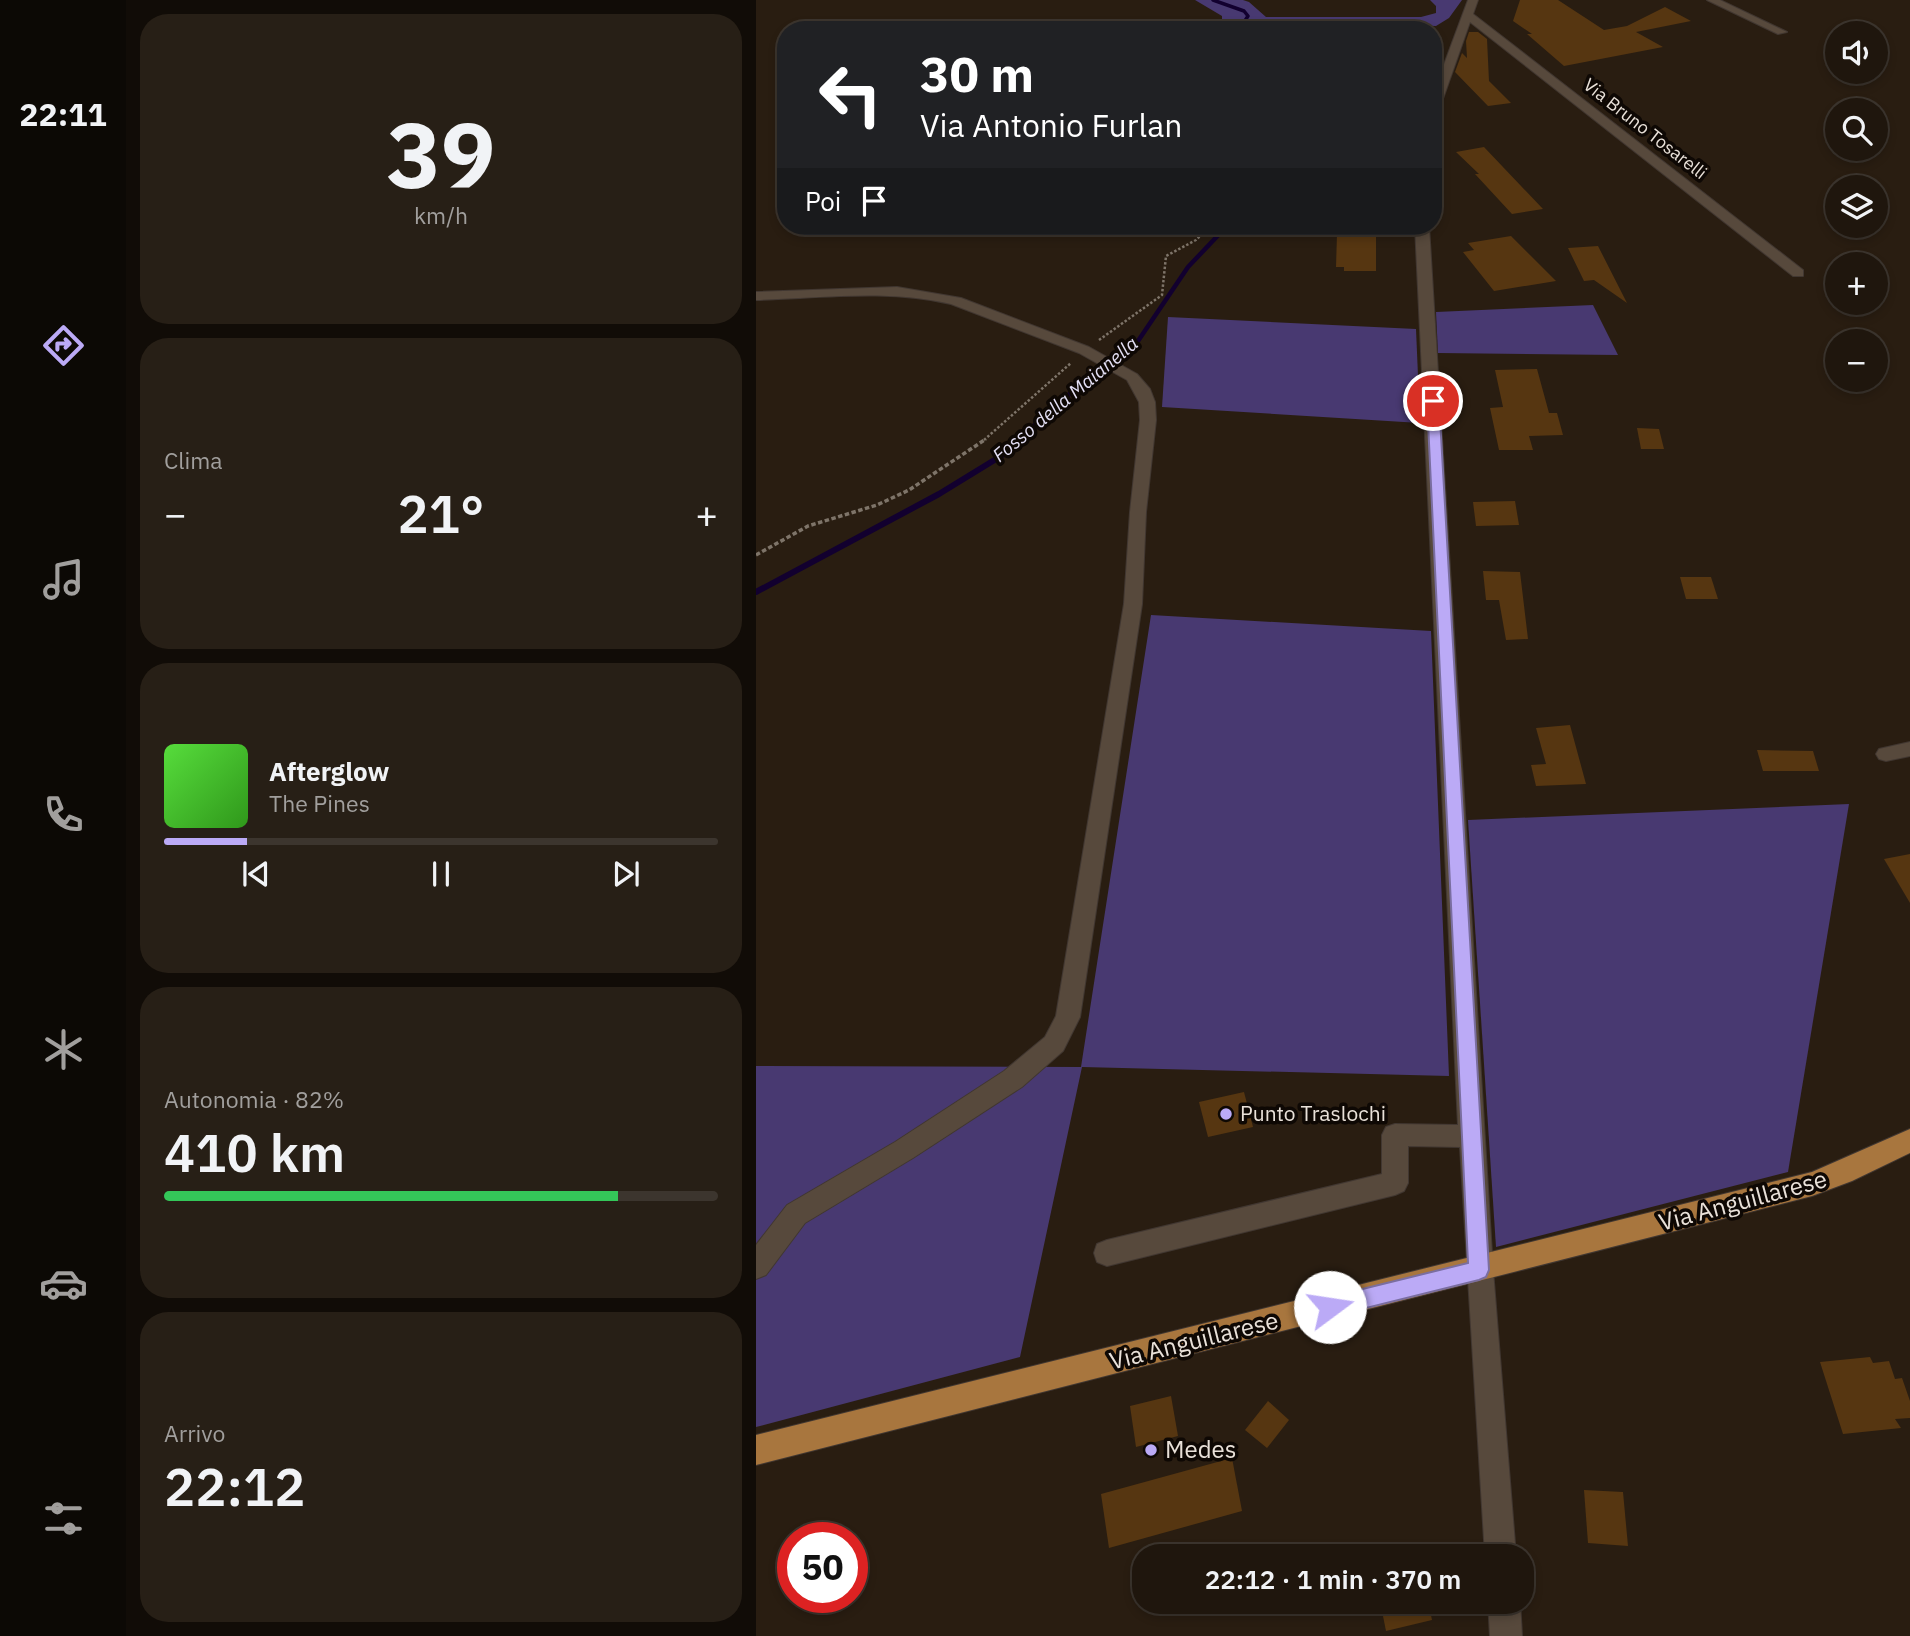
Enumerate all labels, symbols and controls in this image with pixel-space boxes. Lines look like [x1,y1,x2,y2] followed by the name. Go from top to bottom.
[1825,21,1888,392] map controls
[1825,21,1888,84] button: sound
[920,42,1034,105] text: 30 m
[805,49,896,140] icon: left
[1579,73,1712,184] street label: Via Bruno Tosarelli
[19,93,107,135] text: 22:11
[386,95,496,213] text: 39
[1825,98,1888,161] button: search
[920,104,1182,146] text: Via Antonio Furlan
[1825,175,1888,238] button: layers
[855,182,893,220] icon: arrive
[805,184,841,218] text: Poi
[414,200,468,230] text: km/h
[1825,252,1888,315] button: +
[39,321,88,370] icon: directions
[1825,329,1888,392] button: −
[987,331,1143,467] water label: Fosso della Maianella
[1403,371,1463,431] pin
[1414,382,1452,420] icon: arrive
[164,445,223,475] text: Clima
[398,480,484,547] text: 21°
[164,489,187,538] text: −
[695,489,718,538] text: +
[39,555,88,604] icon: music
[269,754,389,788] text: Afterglow
[269,788,370,818] text: The Pines
[39,790,88,839] icon: phone
[237,855,275,893] icon: previous
[422,855,460,893] icon: pause
[607,855,645,893] icon: next
[39,1025,88,1074] icon: climate
[164,1084,344,1114] text: Autonomia · 82%
[1240,1099,1386,1127] place label: Punto Traslochi
[1218,1106,1234,1122] marker: Punto Traslochi
[164,1119,345,1186] text: 410 km
[1655,1162,1830,1238] street label: Via Anguillarese
[39,1259,88,1308] icon: car
[1293,1270,1367,1344] position arrow
[1106,1304,1281,1376] street label: Via Anguillarese
[164,1418,225,1448] text: Arrivo
[1165,1433,1236,1465] place label: Medes
[1143,1442,1159,1458] marker: Medes
[164,1453,305,1520] text: 22:12
[39,1494,88,1543] icon: filters
[777,1522,868,1613] speed limit sign: 50
[1205,1562,1461,1596] text: 22:12 · 1 min · 370 m

